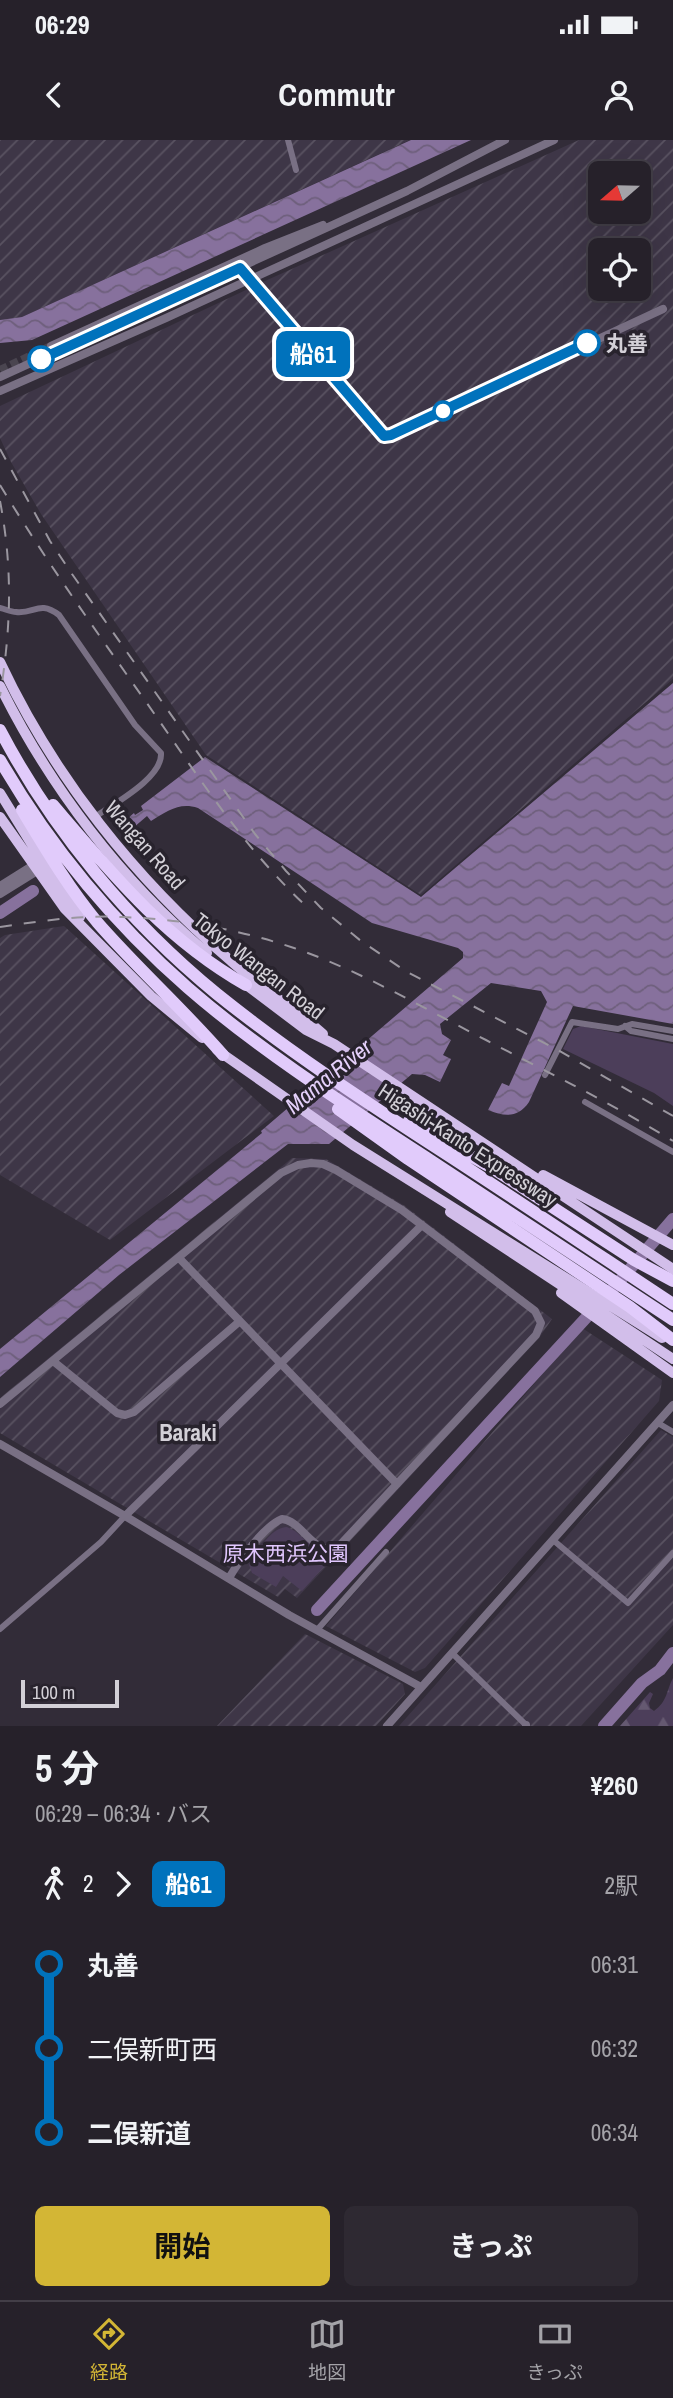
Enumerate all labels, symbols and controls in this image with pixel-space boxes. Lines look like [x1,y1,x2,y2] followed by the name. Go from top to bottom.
[35,7,90,42] text: 06:29
[278,73,395,116] text: Commutr
[35,76,73,114] icon: back
[600,76,638,114] icon: person
[588,161,651,224] north arrow
[588,161,651,301] map controls
[588,238,651,301] button: locate
[606,329,648,358] place label: 丸善
[574,330,600,356] marker: 丸善
[273,331,353,377] line badge: 船61
[290,338,336,370] text: 船61
[28,346,54,372] unlabelled marker
[433,401,453,421] unlabelled marker
[98,794,192,896] street label: Wangan Road
[187,906,331,1026] street label: Tokyo Wangan Road
[278,1031,378,1120] water label: Mama River
[373,1076,563,1214] street label: Higashi-Kanto Expressway
[159,1417,217,1448] district label: Baraki
[223,1539,349,1568] park label: 原木西浜公園
[21,1677,119,1709] scale bar
[32,1679,75,1705] text: 100 m
[35,1743,99,1794] text: 5 分
[591,1768,638,1803] text: ¥260
[35,1798,212,1829] text: 06:29 – 06:34 · バス
[35,1865,73,1903] icon: walk
[104,1865,142,1903] icon: forward
[83,1868,94,1899] text: 2
[166,1868,211,1900] text: 船61
[605,1870,638,1901] text: 2駅
[87,1948,139,1983] text: 丸善
[591,1949,638,1980] text: 06:31
[87,2032,217,2067] text: 二俣新町西
[591,2033,638,2064] text: 06:32
[87,2116,191,2151] text: 二俣新道
[591,2117,638,2148] text: 06:34
[35,2206,330,2286] button: 開始
[344,2206,638,2286] button: きっぷ
[90,2315,128,2385] tab: 経路
[308,2315,346,2385] tab: 地図
[527,2315,583,2385] tab: きっぷ

